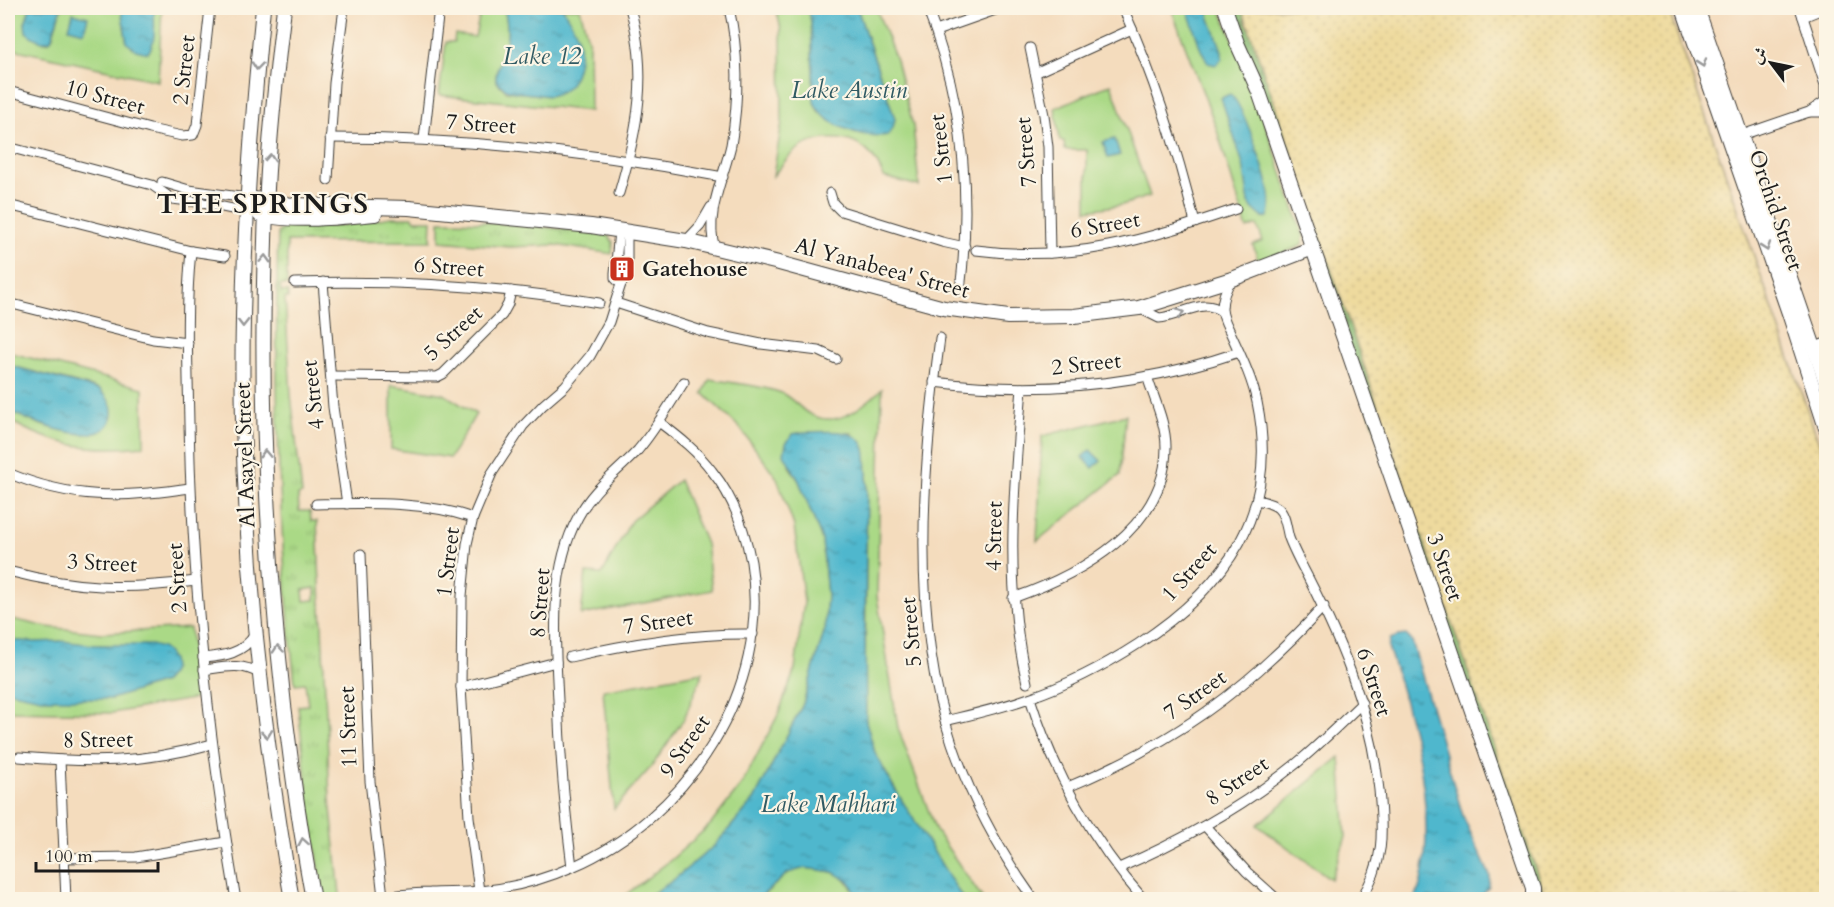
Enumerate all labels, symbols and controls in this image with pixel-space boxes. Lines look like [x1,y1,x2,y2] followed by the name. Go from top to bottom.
[1741,33,1801,93] north arrow
[165,34,203,106] street label: 2 Street
[503,40,582,73] water label: Lake 12
[1746,43,1773,68] text: ش
[1694,57,1707,68] one-way arrow
[251,61,264,70] one-way arrow
[62,72,148,122] street label: 10 Street
[791,74,907,107] water label: Lake Austin
[445,107,517,141] street label: 7 Street
[922,112,960,186] street label: 1 Street
[1008,116,1044,188] street label: 7 Street
[1741,146,1811,274] street label: Orchid Street
[263,153,276,162] one-way arrow
[156,185,370,223] district label: THE SPRINGS
[1068,204,1142,246] street label: 6 Street
[791,230,973,306] street label: Al Yanabeea' Street
[1759,241,1772,252] one-way arrow
[413,250,485,284] street label: 6 Street
[607,254,637,284] building icon: Gatehouse
[642,254,748,284] place label: Gatehouse
[259,255,271,264] one-way arrow
[417,298,489,368] street label: 5 Street
[1174,307,1185,320] one-way arrow
[237,319,250,328] one-way arrow
[1050,345,1122,383] street label: 2 Street
[294,359,332,431] street label: 4 Street
[227,382,263,528] street label: Al Asayel Street
[259,450,271,459] one-way arrow
[978,501,1010,571] street label: 4 Street
[429,525,467,599] street label: 1 Street
[1419,529,1471,605] street label: 3 Street
[1154,536,1224,608] street label: 1 Street
[160,542,194,614] street label: 2 Street
[66,546,138,580] street label: 3 Street
[523,567,557,639] street label: 8 Street
[893,596,929,668] street label: 5 Street
[621,602,695,642] street label: 7 Street
[272,644,285,653] one-way arrow
[1349,644,1399,720] street label: 6 Street
[1158,663,1232,727] street label: 7 Street
[332,686,364,768] street label: 11 Street
[653,709,717,783] street label: 9 Street
[63,724,133,756] street label: 8 Street
[260,730,272,739] one-way arrow
[1200,749,1274,813] street label: 8 Street
[761,788,896,821] water label: Lake Mahhari
[36,835,158,873] scale bar
[297,837,310,847] one-way arrow
[45,844,93,869] text: 100 m

